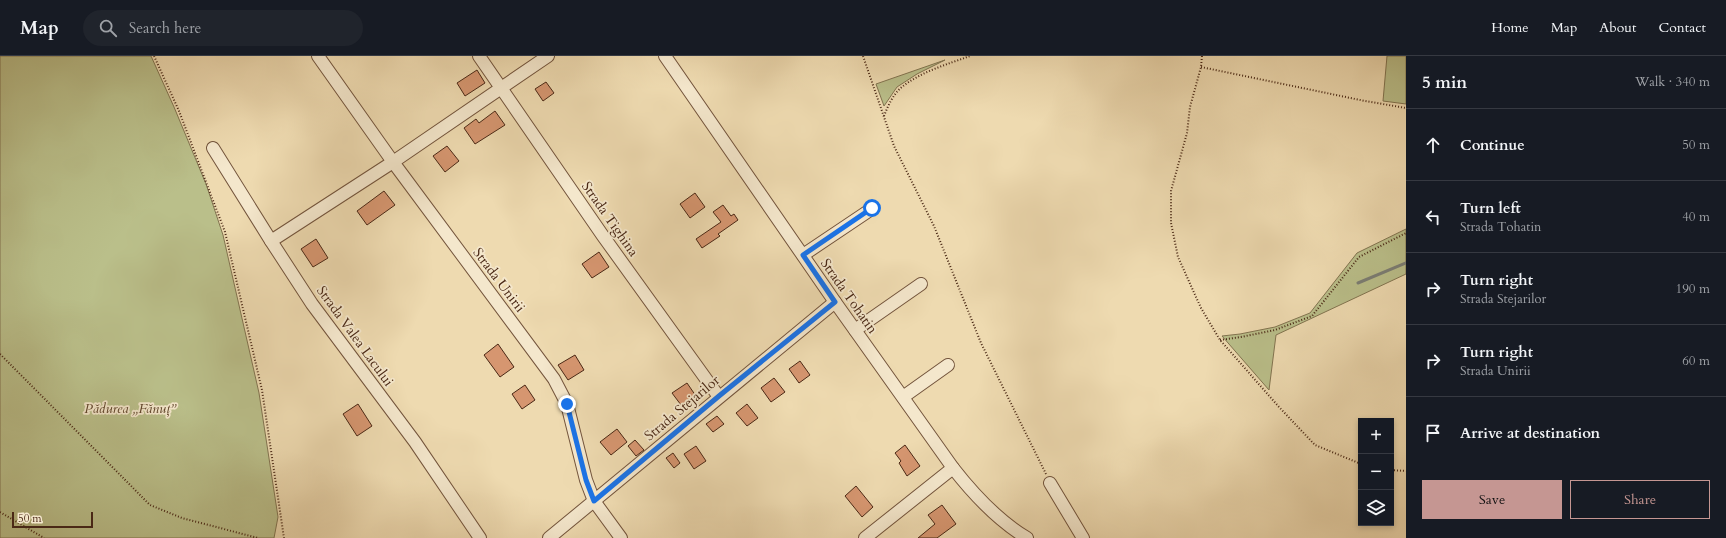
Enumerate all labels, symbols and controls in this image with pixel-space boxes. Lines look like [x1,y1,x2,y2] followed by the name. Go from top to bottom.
[83,10,363,46] search box
[20,15,59,41] text: Map
[97,17,119,39] icon: search
[129,18,201,38] text: Search here
[1491,18,1529,37] text: Home
[1551,18,1577,37] text: Map
[1599,18,1636,37] text: About
[1658,18,1706,37] text: Contact
[1422,71,1467,94] text: 5 min
[1635,73,1710,91] text: Walk · 340 m
[1422,134,1444,156] icon: ahead
[1460,135,1525,155] text: Continue
[1682,136,1710,154] text: 50 m
[577,178,643,260] street label: Strada Tighina
[1460,198,1521,218] text: Turn left
[863,199,881,217] route start
[1422,206,1444,228] icon: left
[1682,208,1710,226] text: 40 m
[1460,218,1541,236] text: Strada Tohatin
[468,244,530,316] street label: Strada Unirii
[816,255,882,337] street label: Strada Tohatin
[1460,270,1533,290] text: Turn right
[1422,278,1444,300] icon: right
[1676,280,1710,298] text: 190 m
[312,282,398,390] street label: Strada Valea Lacului
[1460,290,1546,308] text: Strada Stejarilor
[1460,342,1533,362] text: Turn right
[1422,350,1444,372] icon: right
[1682,352,1710,370] text: 60 m
[1460,362,1531,380] text: Strada Unirii
[640,370,724,445] street label: Strada Stejarilor
[558,395,576,413] route end
[84,399,177,418] park label: Pădurea „Fănuț”
[1358,418,1394,526] map controls
[1358,418,1394,454] button: +
[1422,422,1444,444] icon: arrive
[1460,423,1600,443] text: Arrive at destination
[1358,454,1394,490] button: −
[1422,480,1562,519] button: Save
[1570,480,1710,519] button: Share
[1358,490,1394,526] button: layers
[12,510,93,529] scale bar
[18,511,42,526] text: 50 m

